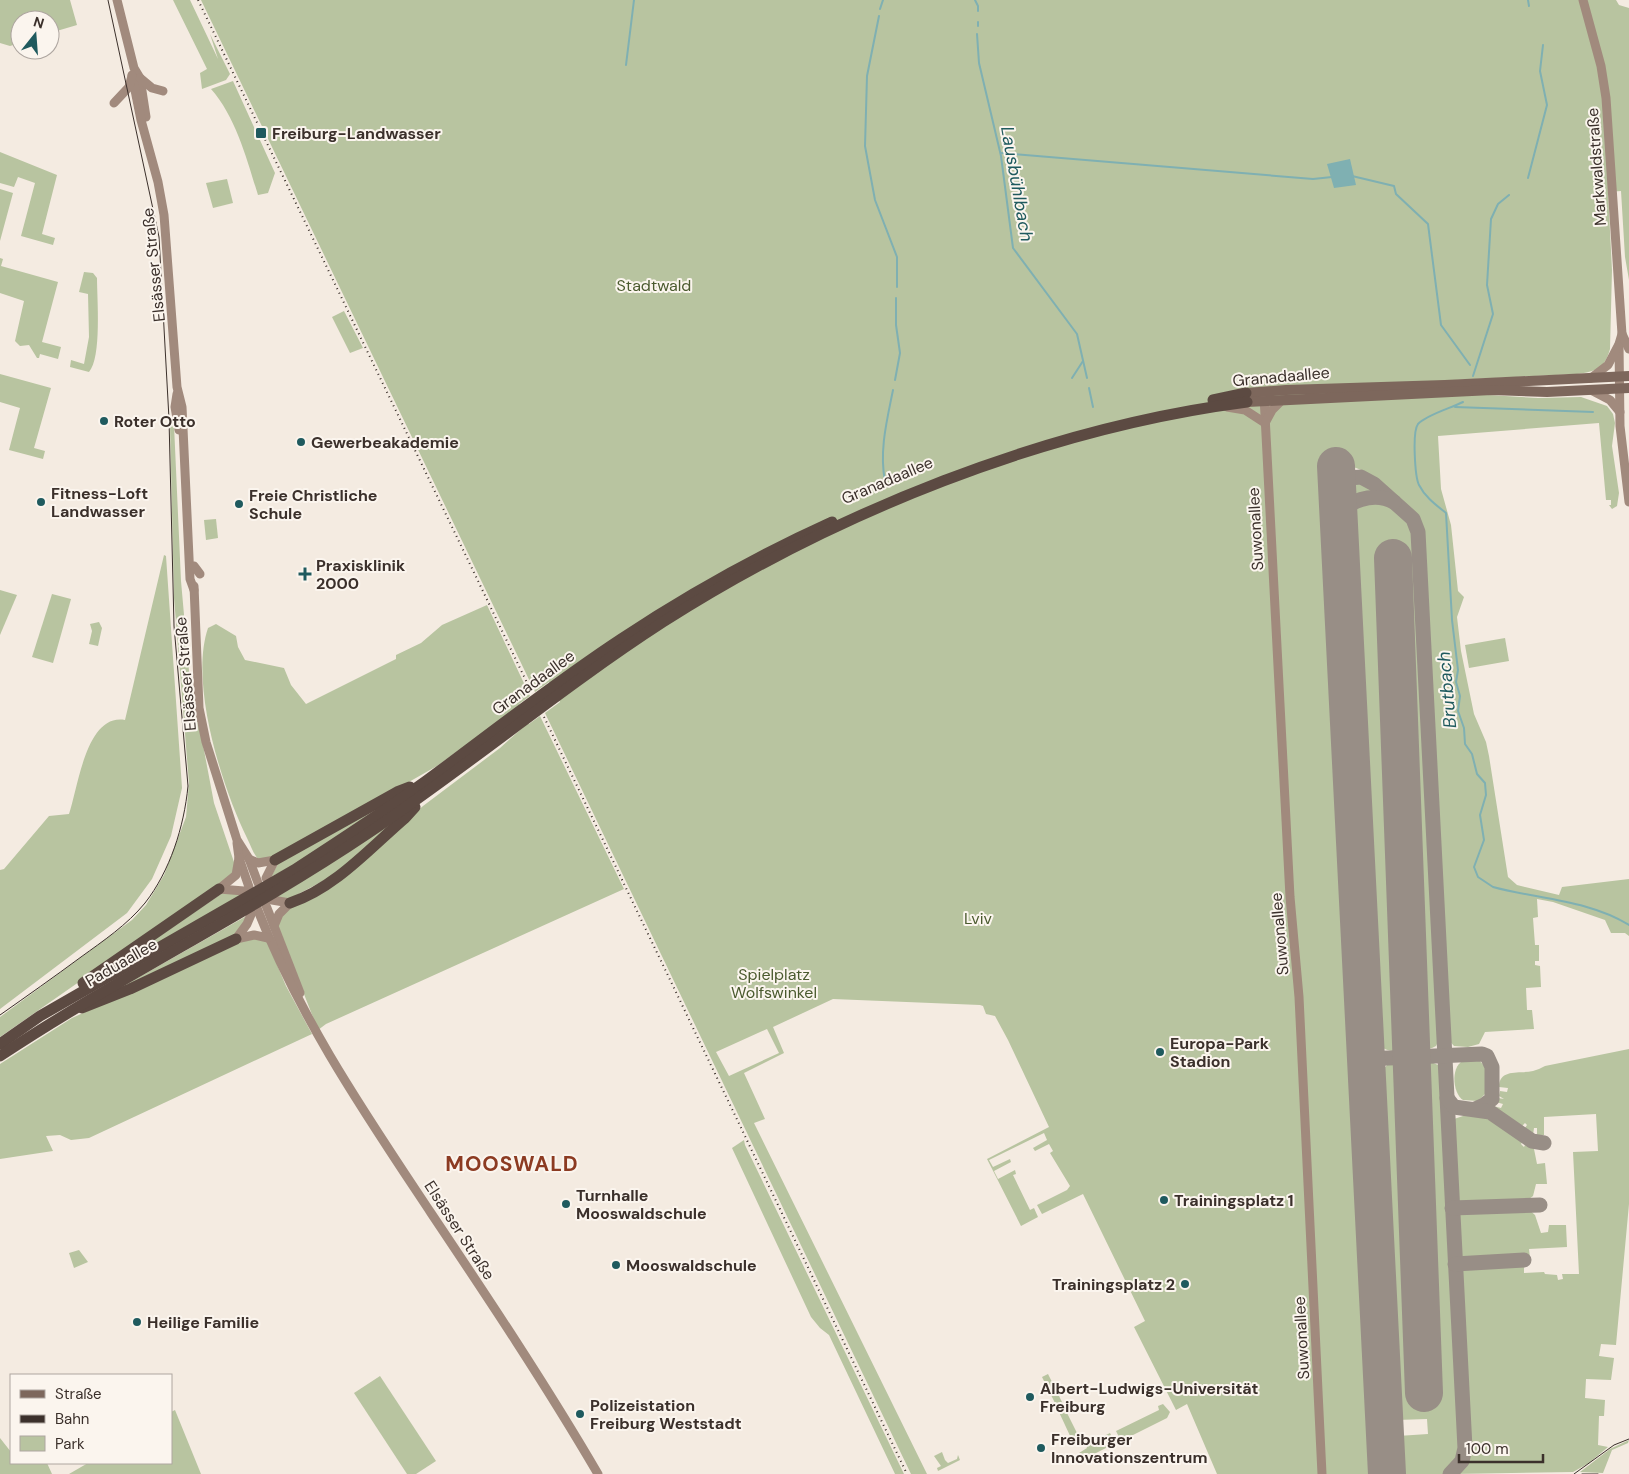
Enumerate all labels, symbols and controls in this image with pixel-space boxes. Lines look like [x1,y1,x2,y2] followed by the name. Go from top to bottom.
[10,10,60,60] north arrow
[31,12,46,33] text: N
[1582,107,1611,227] street label: Markwaldstraße
[272,123,441,144] place label: Freiburg-Landwasser
[995,124,1039,244] water label: Lausbühlbach
[254,126,268,140] marker: Freiburg-Landwasser
[137,207,170,323] street label: Elsässer Straße
[617,275,691,296] park label: Stadtwald
[1232,362,1330,391] street label: Granadaallee
[114,411,196,432] place label: Roter Otto
[98,415,110,427] marker: Roter Otto
[311,432,459,453] place label: Gewerbeakademie
[295,436,307,448] marker: Gewerbeakademie
[838,452,936,509] street label: Granadaallee
[51,483,148,522] place label: Fitness-Loft Landwasser
[249,485,377,524] place label: Freie Christliche Schule
[1243,487,1268,571] street label: Suwonallee
[35,496,47,508] marker: Fitness-Loft Landwasser
[233,498,245,510] marker: Freie Christliche Schule
[316,555,406,594] place label: Praxisklinik 2000
[298,567,312,581] marker: Praxisklinik 2000
[170,616,201,732] street label: Elsässer Straße
[488,645,579,720] street label: Granadaallee
[1432,651,1462,729] water label: Brutbach
[1265,892,1294,976] street label: Suwonallee
[964,908,993,929] park label: Lviv
[82,933,161,991] street label: Paduaallee
[731,964,817,1003] park label: Spielplatz Wolfswinkel
[1170,1033,1270,1072] place label: Europa-Park Stadion
[1154,1046,1166,1058] marker: Europa-Park Stadion
[445,1150,579,1178] district label: MOOSWALD
[420,1177,500,1284] street label: Elsässer Straße
[576,1185,707,1224] place label: Turnhalle Mooswaldschule
[1174,1190,1294,1211] place label: Trainingsplatz 1
[1158,1194,1170,1206] marker: Trainingsplatz 1
[560,1198,572,1210] marker: Turnhalle Mooswaldschule
[626,1255,757,1276] place label: Mooswaldschule
[610,1259,622,1271] marker: Mooswaldschule
[1052,1274,1175,1295] place label: Trainingsplatz 2
[1179,1278,1191,1290] marker: Trainingsplatz 2
[1289,1296,1314,1380] street label: Suwonallee
[147,1312,259,1333] place label: Heilige Familie
[131,1316,143,1328] marker: Heilige Familie
[10,1374,172,1464] legend
[1040,1378,1259,1417] place label: Albert-Ludwigs-Universität Freiburg
[55,1384,102,1404] text: Straße
[1024,1391,1036,1403] marker: Albert-Ludwigs-Universität Freiburg
[590,1395,742,1434] place label: Polizeistation Freiburg Weststadt
[574,1408,586,1420] marker: Polizeistation Freiburg Weststadt
[55,1409,89,1429] text: Bahn
[1051,1429,1208,1468] place label: Freiburger Innovationszentrum
[1459,1432,1543,1464] scale bar
[55,1434,85,1454] text: Park
[1466,1439,1509,1459] text: 100 m
[1035,1442,1047,1454] marker: Freiburger Innovationszentrum

